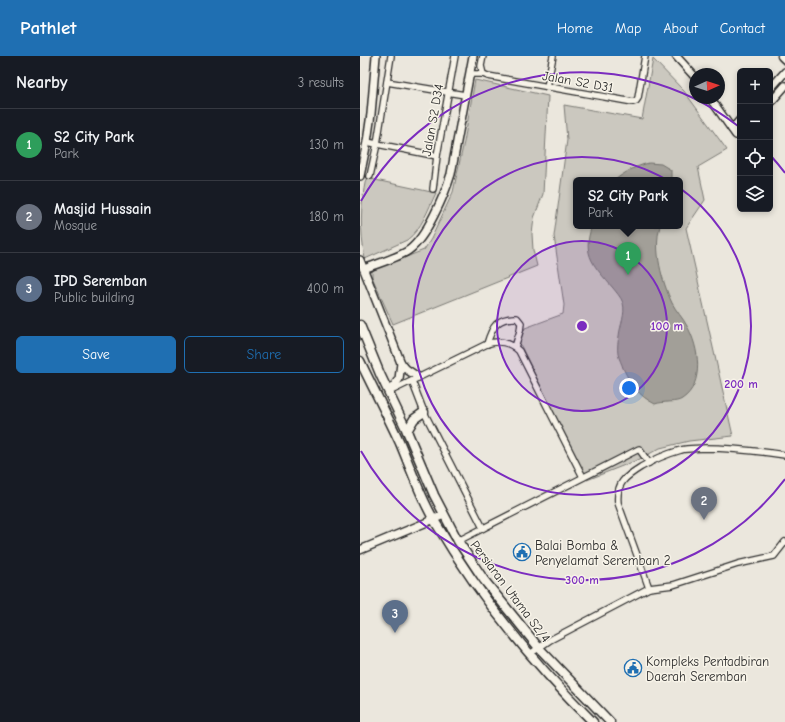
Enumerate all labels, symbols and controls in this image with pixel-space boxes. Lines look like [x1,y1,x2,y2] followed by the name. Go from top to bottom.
[20,17,76,39] text: Pathlet
[557,20,593,37] text: Home
[615,20,641,37] text: Map
[663,20,698,37] text: About
[720,20,765,37] text: Contact
[541,68,615,95] street label: Jalan S2 D31
[689,68,725,104] north arrow
[737,68,773,212] map controls
[737,68,773,104] button: +
[16,73,67,92] text: Nearby
[298,75,344,90] text: 3 results
[419,83,446,157] street label: Jalan S2 D34
[737,104,773,140] button: −
[54,128,134,146] text: S2 City Park
[26,137,32,152] text: 1
[309,137,344,152] text: 130 m
[737,140,773,176] button: locate
[54,146,79,161] text: Park
[737,176,773,212] button: layers
[573,177,683,229] popup
[588,187,668,205] text: S2 City Park
[54,200,151,218] text: Masjid Hussain
[588,205,613,220] text: Park
[26,209,32,224] text: 2
[309,209,344,224] text: 180 m
[54,218,97,233] text: Mosque
[615,242,641,275] pin: 1
[54,272,147,290] text: IPD Seremban
[26,281,32,296] text: 3
[307,281,344,296] text: 400 m
[54,290,135,305] text: Public building
[575,319,589,333] centre of rings
[651,319,683,333] text: 100 m
[16,336,176,373] button: Save
[184,336,344,373] button: Share
[724,377,758,391] text: 200 m
[619,378,639,398] your location
[691,487,717,520] pin: 2
[467,538,554,645] street label: Persiaran Utama S2/4
[535,538,671,568] place label: Balai Bomba & Penyelamat Seremban 2
[512,542,532,562] public building icon: Balai Bomba & Penyelamat Seremban 2
[565,573,599,587] text: 300 m
[382,600,408,633] pin: 3
[646,654,769,684] place label: Kompleks Pentadbiran Daerah Seremban
[623,658,643,678] public building icon: Kompleks Pentadbiran Daerah Seremban

